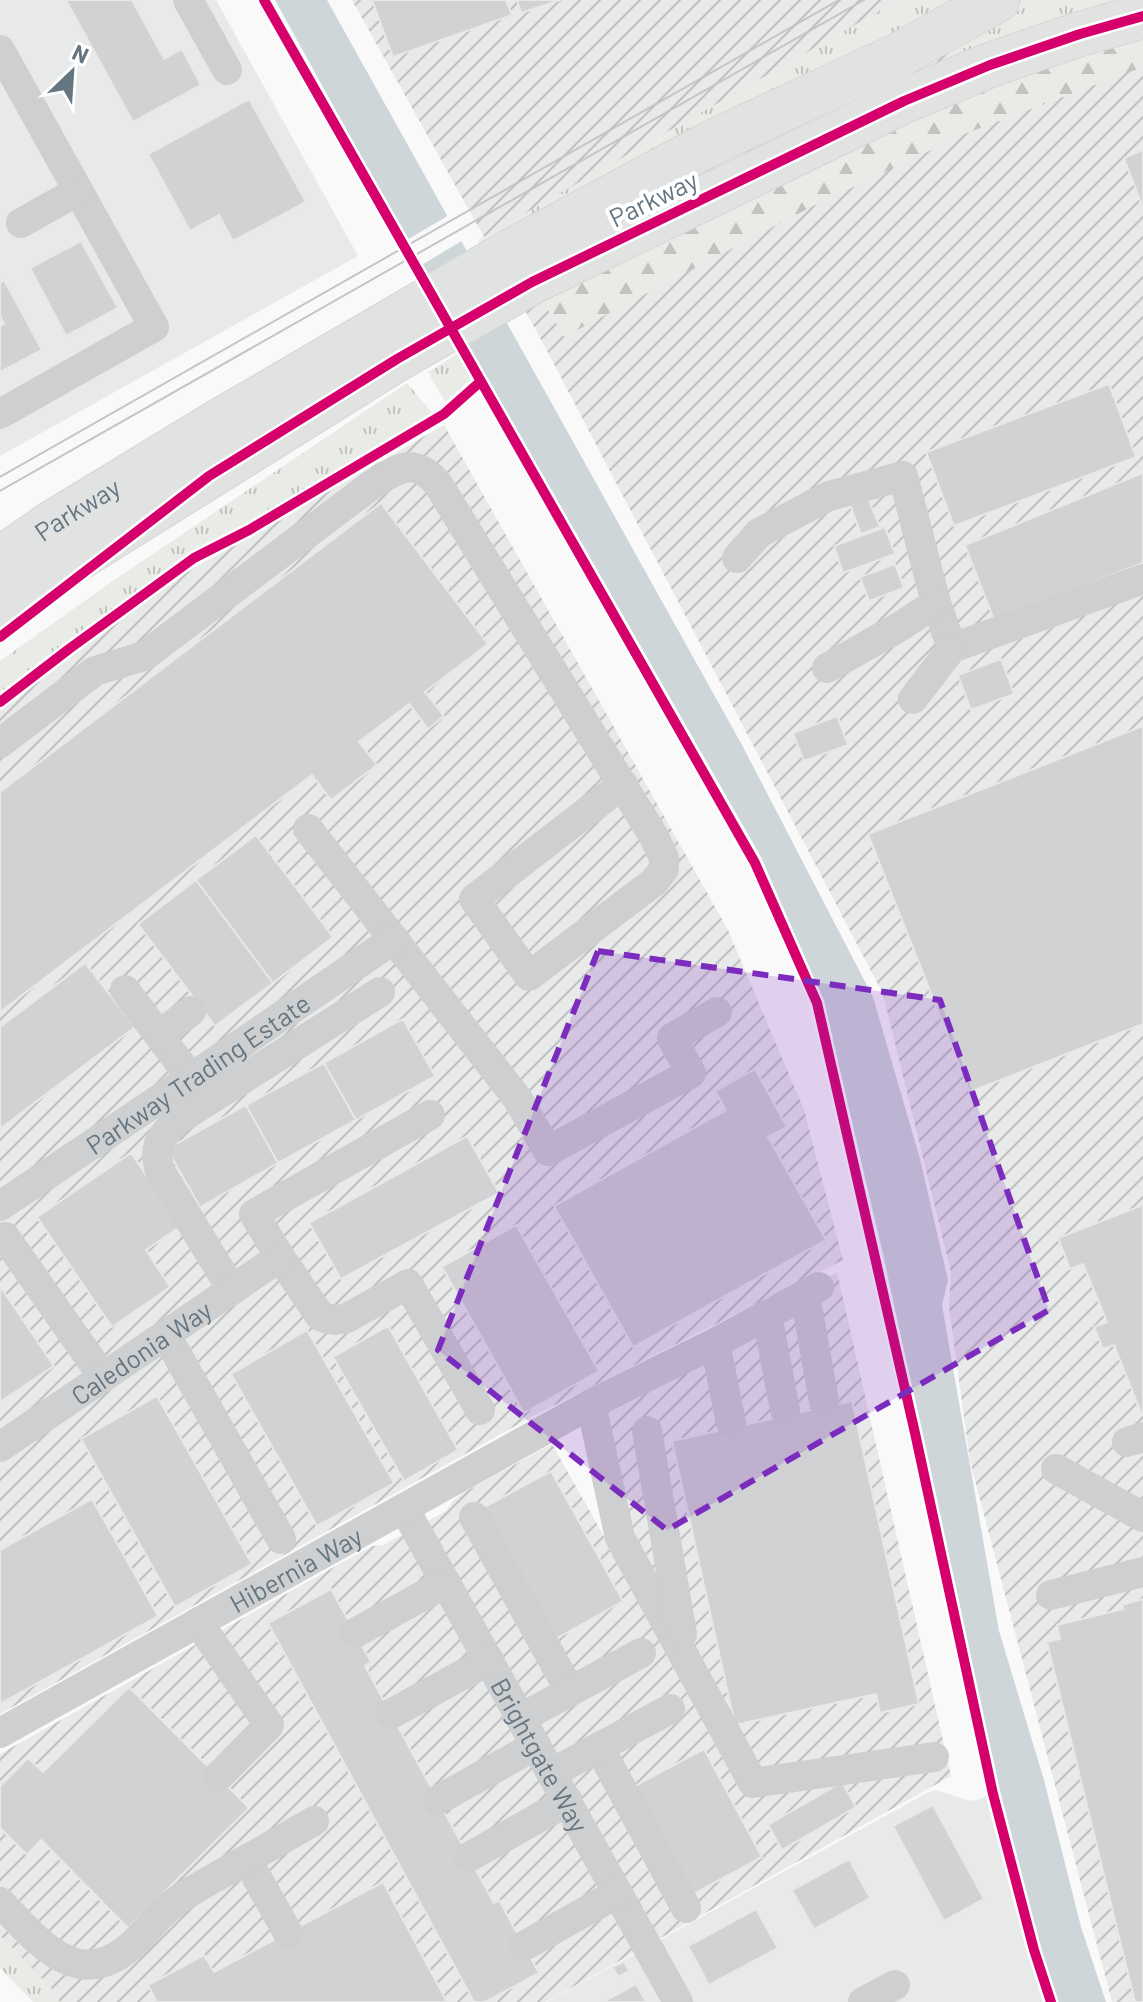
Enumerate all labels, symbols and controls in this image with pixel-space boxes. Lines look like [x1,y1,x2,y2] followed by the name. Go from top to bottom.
[32,32,112,112] north arrow
[69,38,93,68] text: N
[604,163,702,233] street label: Parkway
[28,470,125,546] street label: Parkway
[79,986,315,1160] street label: Parkway Trading Estate
[65,1293,217,1410] street label: Caledonia Way
[224,1519,367,1618] street label: Hibernia Way
[486,1672,596,1837] street label: Brightgate Way

